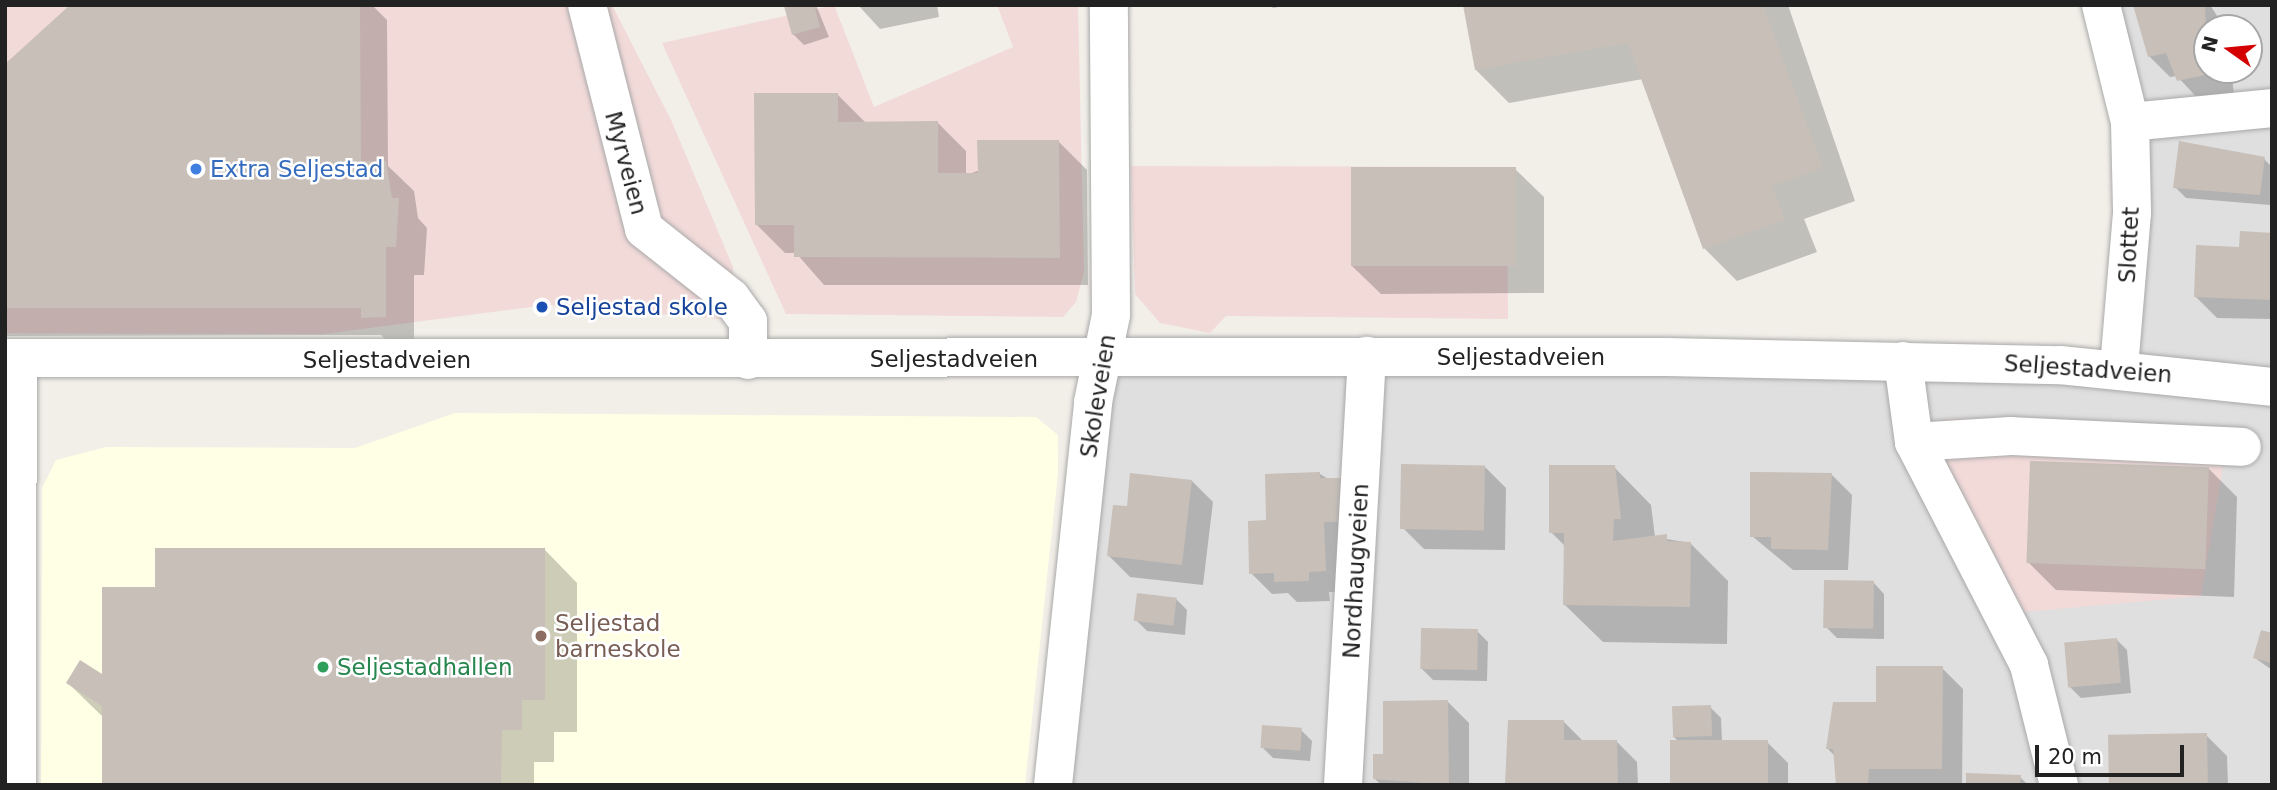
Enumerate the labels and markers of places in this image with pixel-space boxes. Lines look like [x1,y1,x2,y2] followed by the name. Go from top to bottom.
[210,155,383,183] place label: Extra Seljestad
[188,161,204,177] marker: Extra Seljestad
[556,293,728,321] place label: Seljestad skole
[534,299,550,315] marker: Seljestad skole
[555,609,681,663] place label: Seljestad barneskole
[533,628,549,644] marker: Seljestad barneskole
[337,653,513,681] place label: Seljestadhallen
[315,659,331,675] marker: Seljestadhallen

